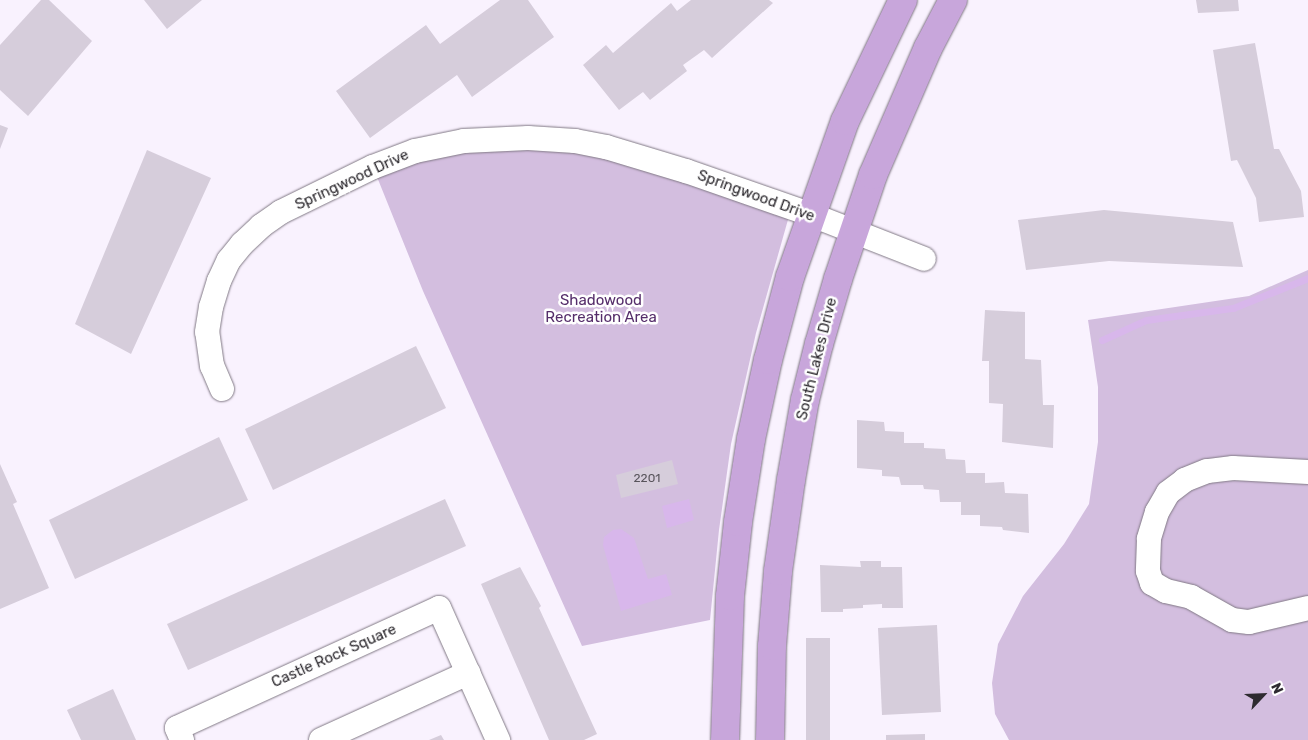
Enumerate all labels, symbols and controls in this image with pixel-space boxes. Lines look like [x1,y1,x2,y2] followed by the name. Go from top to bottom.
[292,146,412,214] street label: Springwood Drive
[695,166,817,226] street label: Springwood Drive
[545,291,657,326] park label: Shadowood Recreation Area
[793,296,841,422] street label: South Lakes Drive
[634,472,660,486] house number: 2201
[269,620,399,692] street label: Castle Rock Square
[1238,670,1288,720] north arrow
[1267,680,1287,697] text: N

